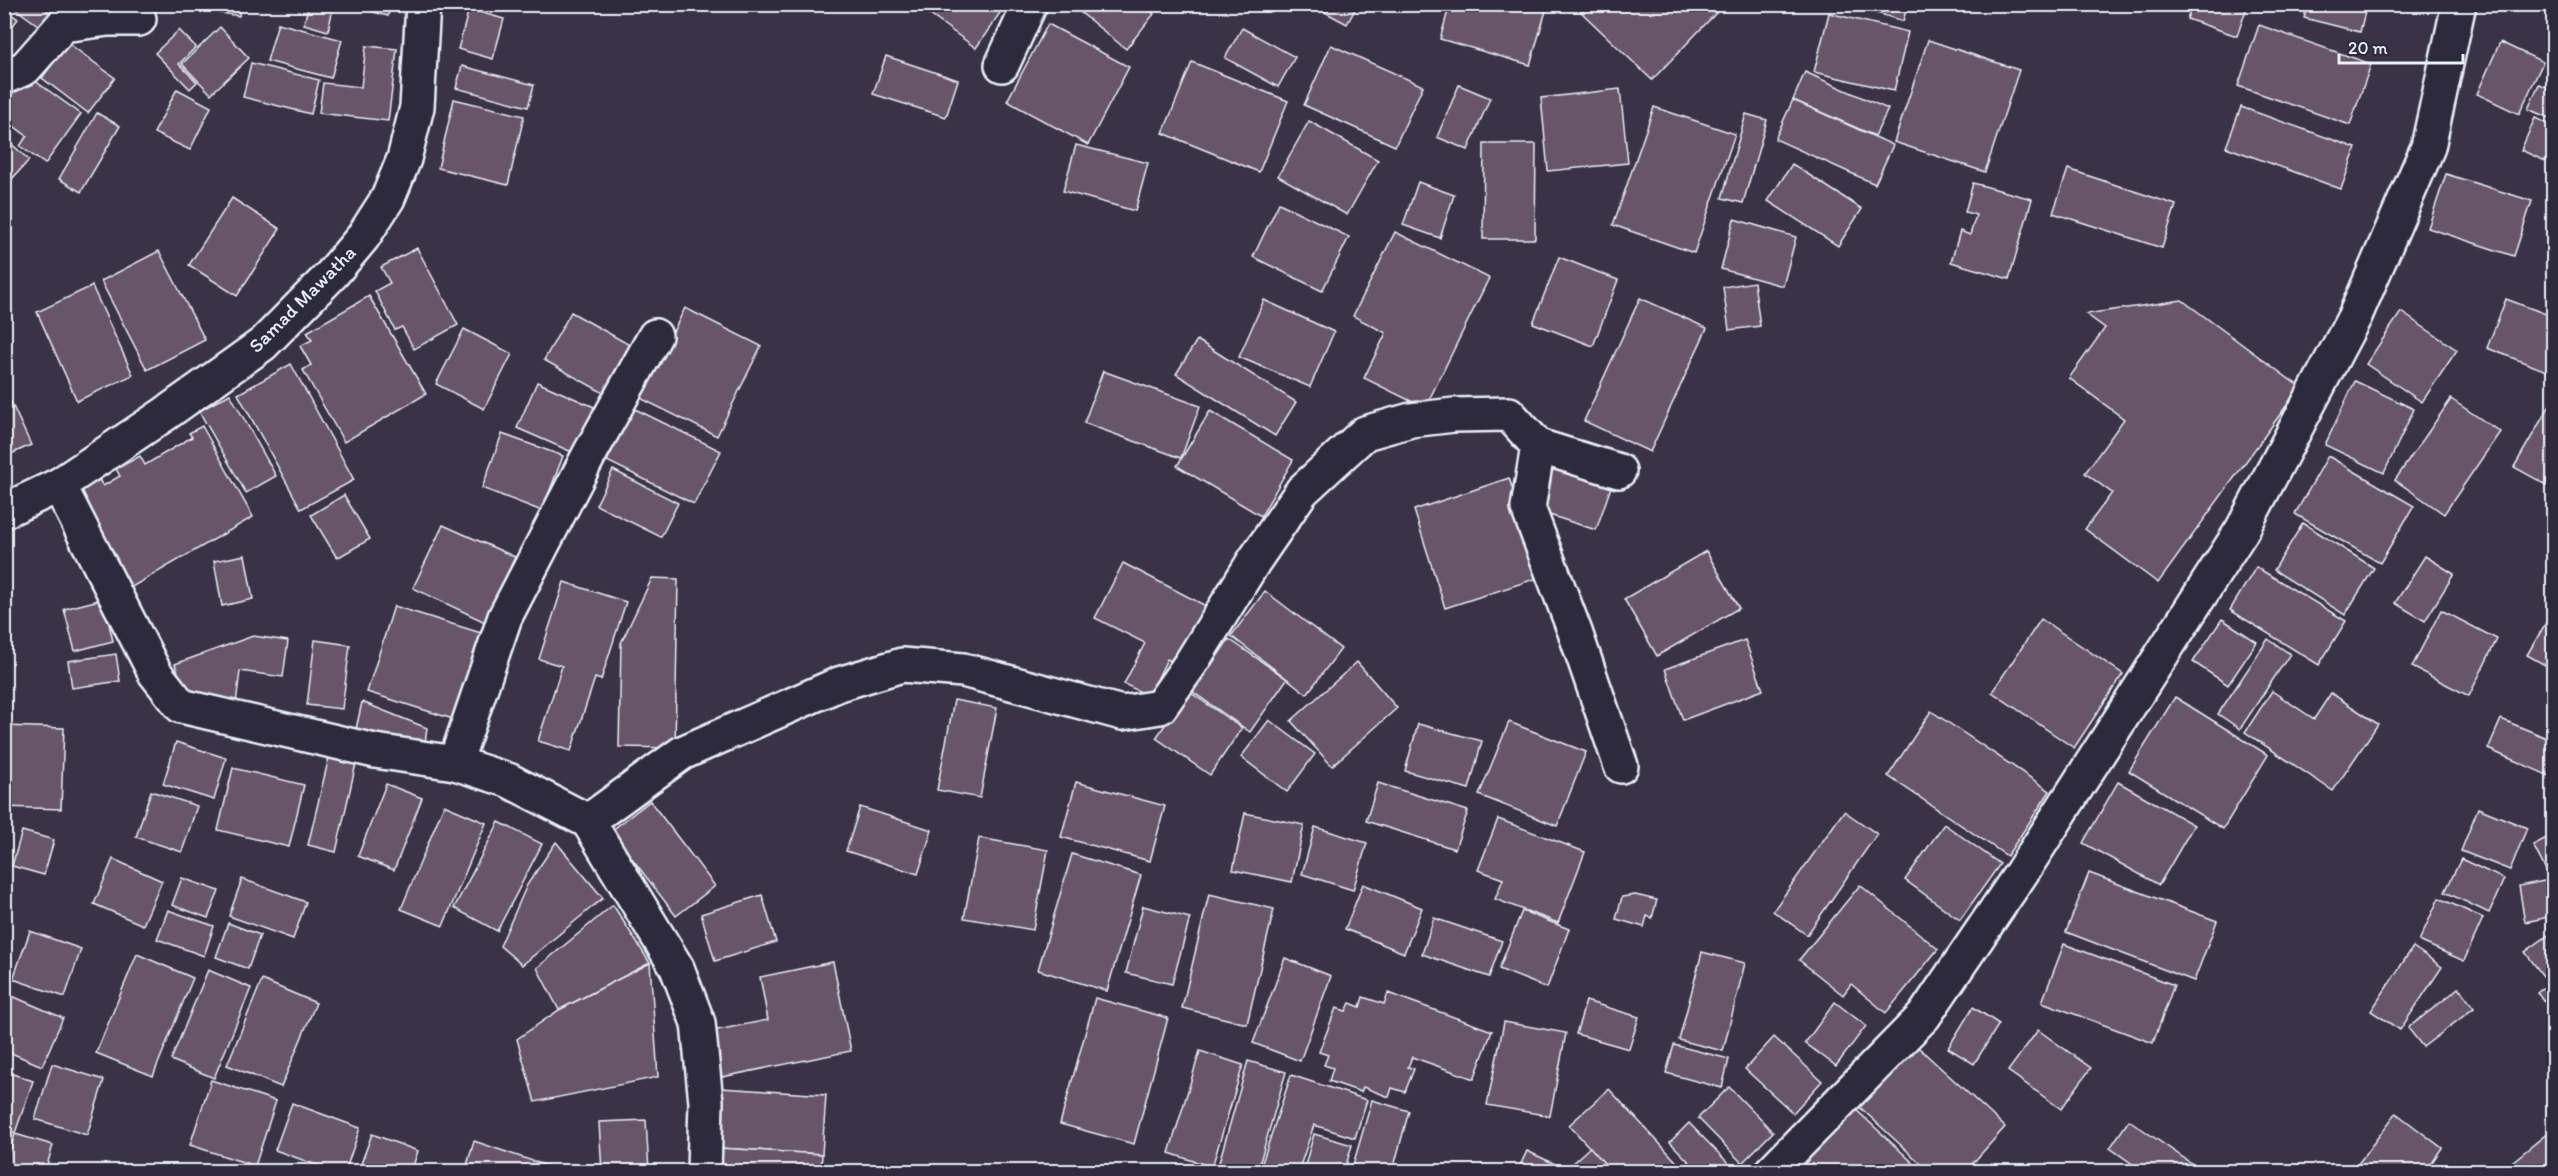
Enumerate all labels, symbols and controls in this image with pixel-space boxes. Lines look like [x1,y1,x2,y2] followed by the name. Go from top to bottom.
[2339,27,2464,65] scale bar
[2348,37,2388,59] text: 20 m
[243,240,361,358] street label: Samad Mawatha

